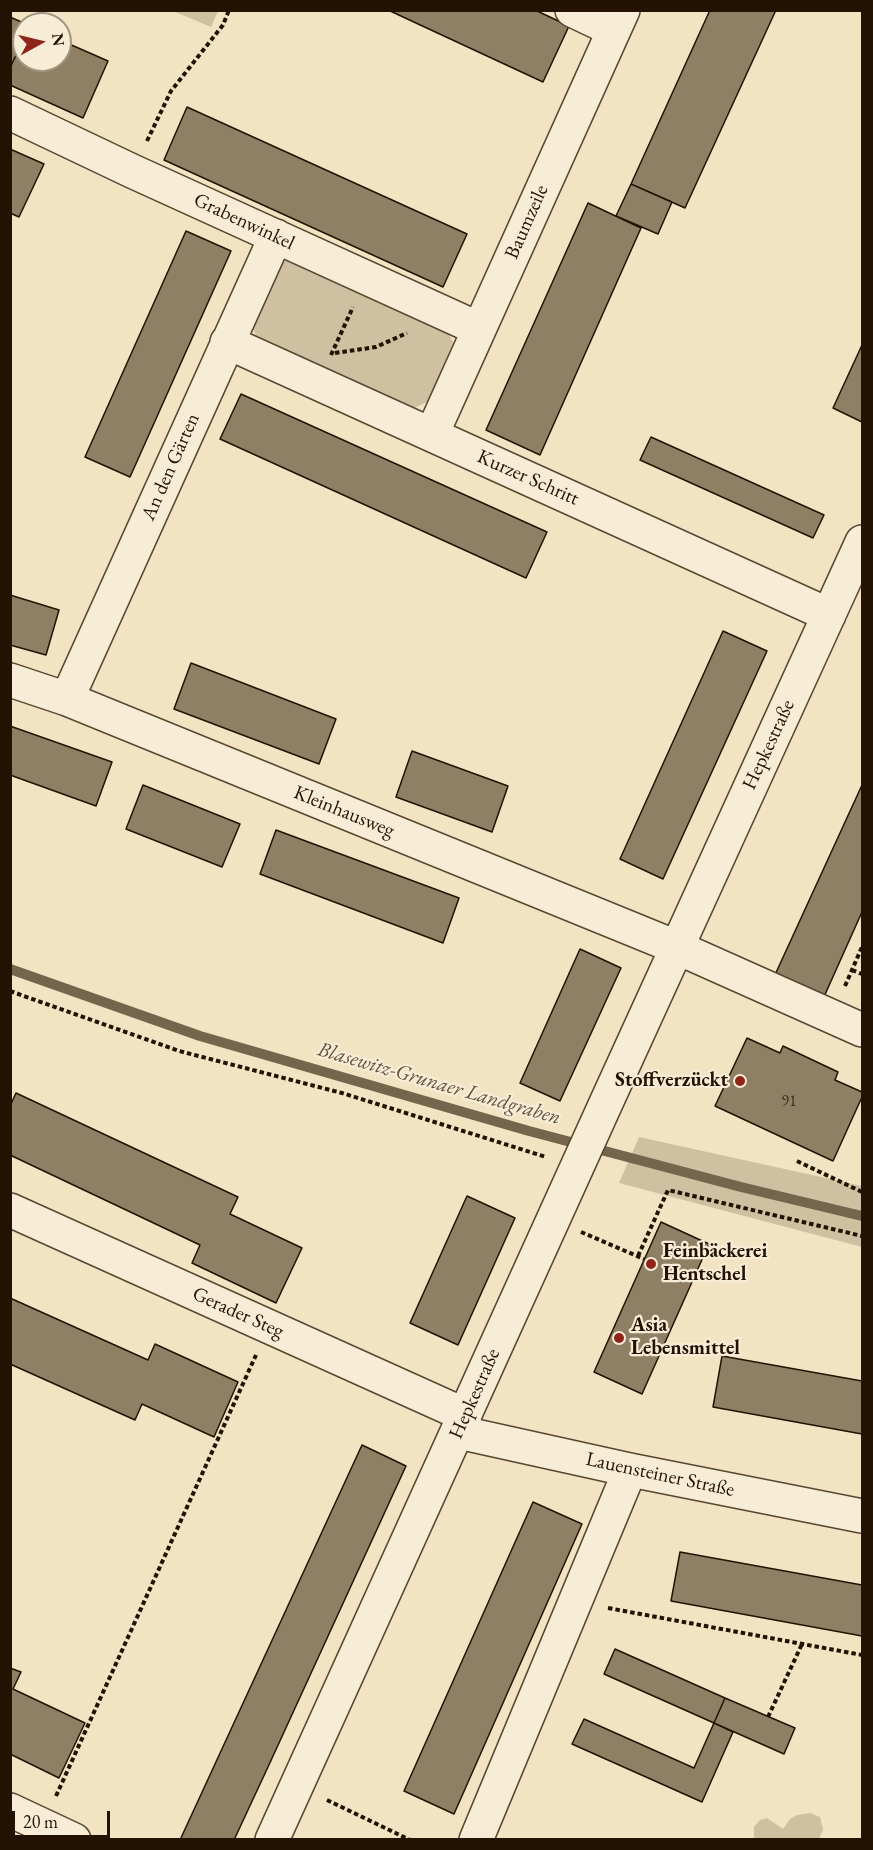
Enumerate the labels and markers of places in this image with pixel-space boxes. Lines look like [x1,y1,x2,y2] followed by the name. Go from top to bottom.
[615,1069,728,1093] place label: Stoffverzückt
[733,1074,747,1088] marker: Stoffverzückt
[663,1240,767,1287] place label: Feinbäckerei Hentschel
[644,1257,658,1271] marker: Feinbäckerei Hentschel
[631,1314,740,1361] place label: Asia Lebensmittel
[612,1331,626,1345] marker: Asia Lebensmittel

